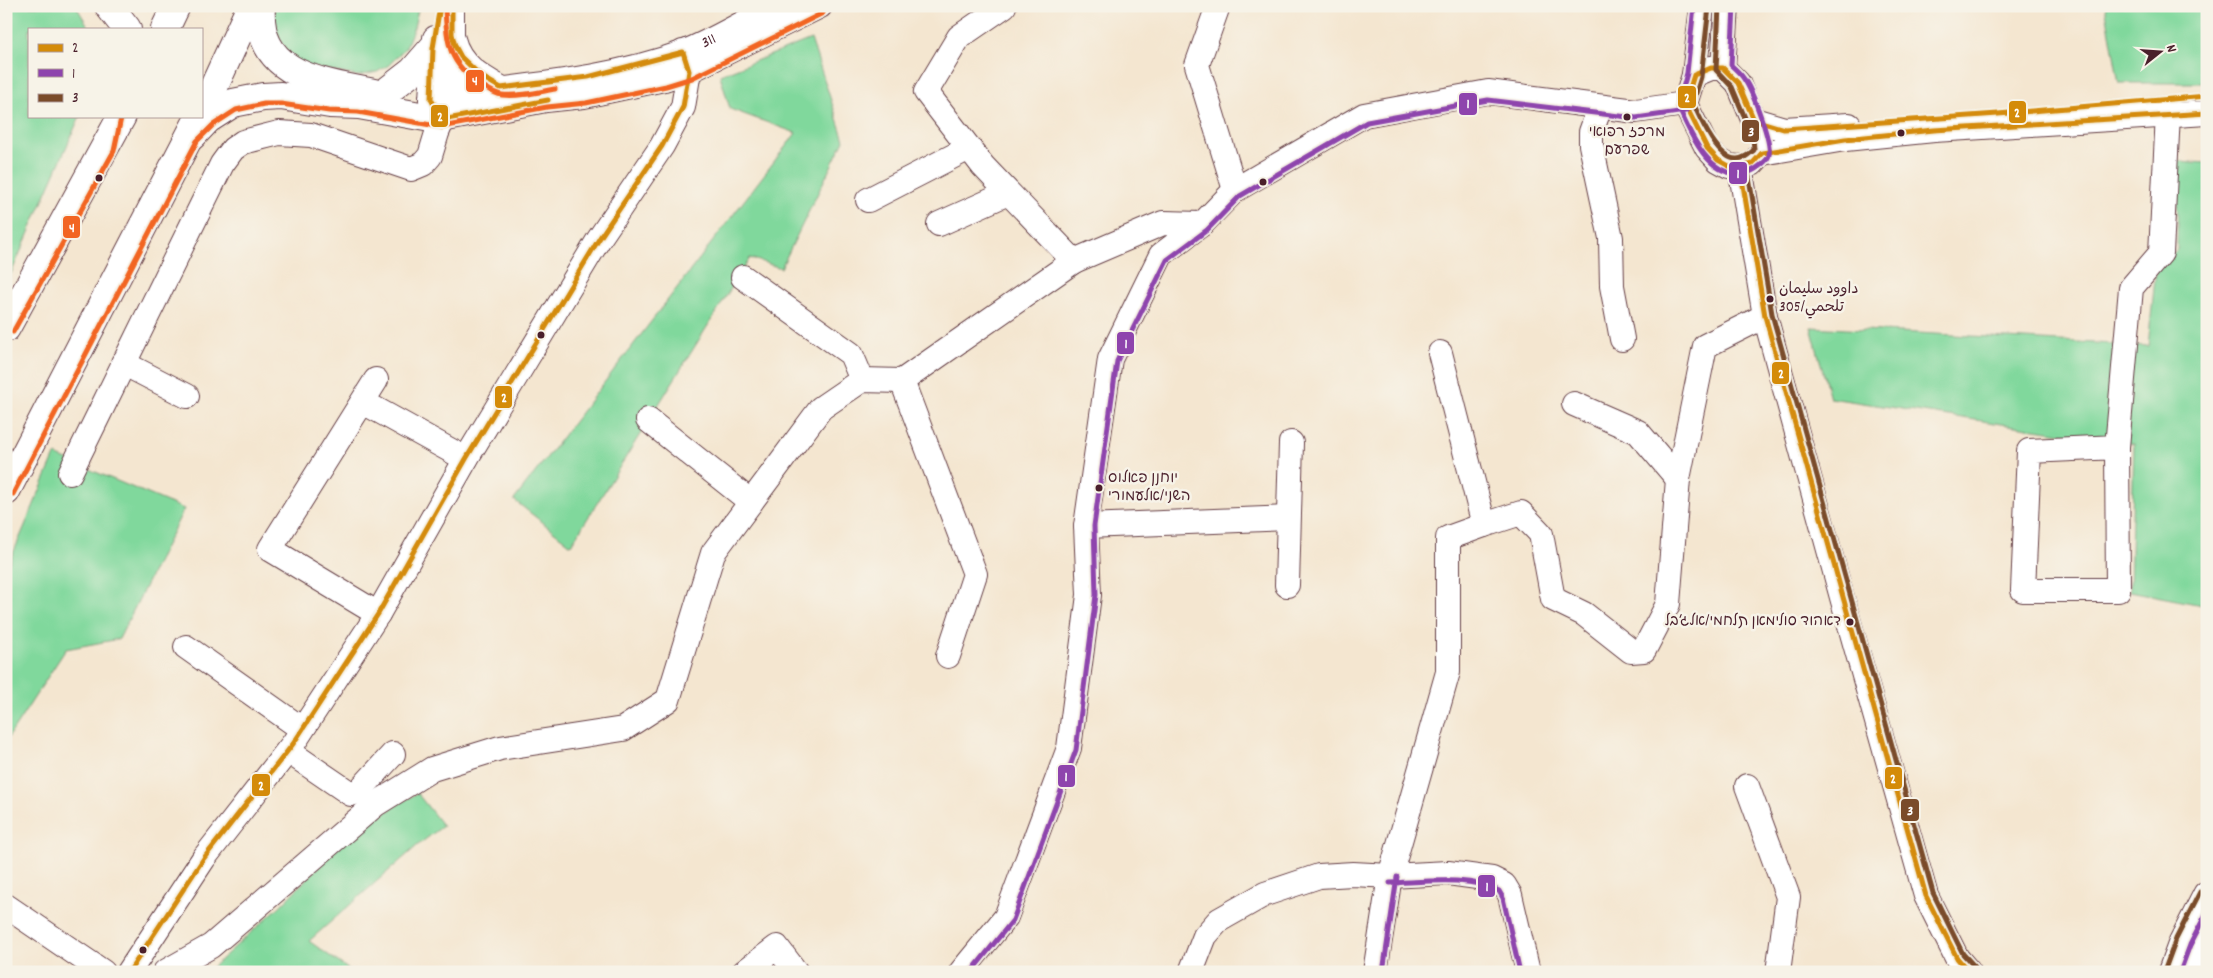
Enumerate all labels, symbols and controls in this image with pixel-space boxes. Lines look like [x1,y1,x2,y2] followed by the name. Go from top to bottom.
[28,28,202,118] legend
[697,28,720,55] street label: 311
[2136,28,2186,78] north arrow
[72,38,79,60] text: 2
[2160,43,2181,55] text: N
[72,64,75,86] text: 1
[465,69,485,93] line badge: 4
[472,72,478,92] text: 4
[1677,85,1697,109] line badge: 2
[72,88,79,110] text: 3
[1684,89,1690,109] text: 2
[1458,92,1478,116] line badge: 1
[1466,95,1470,115] text: 1
[2008,100,2027,124] line badge: 2
[430,104,449,128] line badge: 2
[2014,104,2020,124] text: 2
[437,108,443,128] text: 2
[1622,112,1632,122] marker: מרכז רפואי שפרעם
[1741,119,1760,143] line badge: 3
[1589,122,1665,162] place label: מרכז רפואי שפרעם
[1748,123,1754,143] text: 3
[1896,128,1906,138] unlabelled marker
[1728,161,1748,185] line badge: 1
[1736,165,1740,185] text: 1
[94,173,104,183] unlabelled marker
[1258,177,1268,187] unlabelled marker
[62,215,81,239] line badge: 4
[69,219,75,239] text: 4
[1779,279,1858,319] place label: داوود سليمان تلحمي/305
[1765,294,1775,304] marker: داوود سليمان تلحمي/305
[536,330,546,340] unlabelled marker
[1116,331,1135,355] line badge: 1
[1124,335,1128,355] text: 1
[1771,361,1790,385] line badge: 2
[1778,365,1784,385] text: 2
[494,385,513,409] line badge: 2
[501,389,507,409] text: 2
[1108,468,1191,508] place label: יוחנן פאלוס השני/אלעמורי
[1094,483,1104,493] marker: יוחנן פאלוס השני/אלעמורי
[1665,611,1841,633] place label: דאהוד סולימאן תלחמי/אלג׳בל
[1845,617,1855,627] marker: דאהוד סולימאן תלחמי/אלג׳בל
[1057,764,1076,788] line badge: 1
[1884,766,1903,790] line badge: 2
[1064,768,1068,788] text: 1
[1890,770,1896,790] text: 2
[251,773,271,797] line badge: 2
[258,777,264,797] text: 2
[1900,798,1920,822] line badge: 3
[1907,802,1913,822] text: 3
[1477,874,1496,898] line badge: 1
[1485,878,1489,898] text: 1
[138,945,148,955] unlabelled marker

